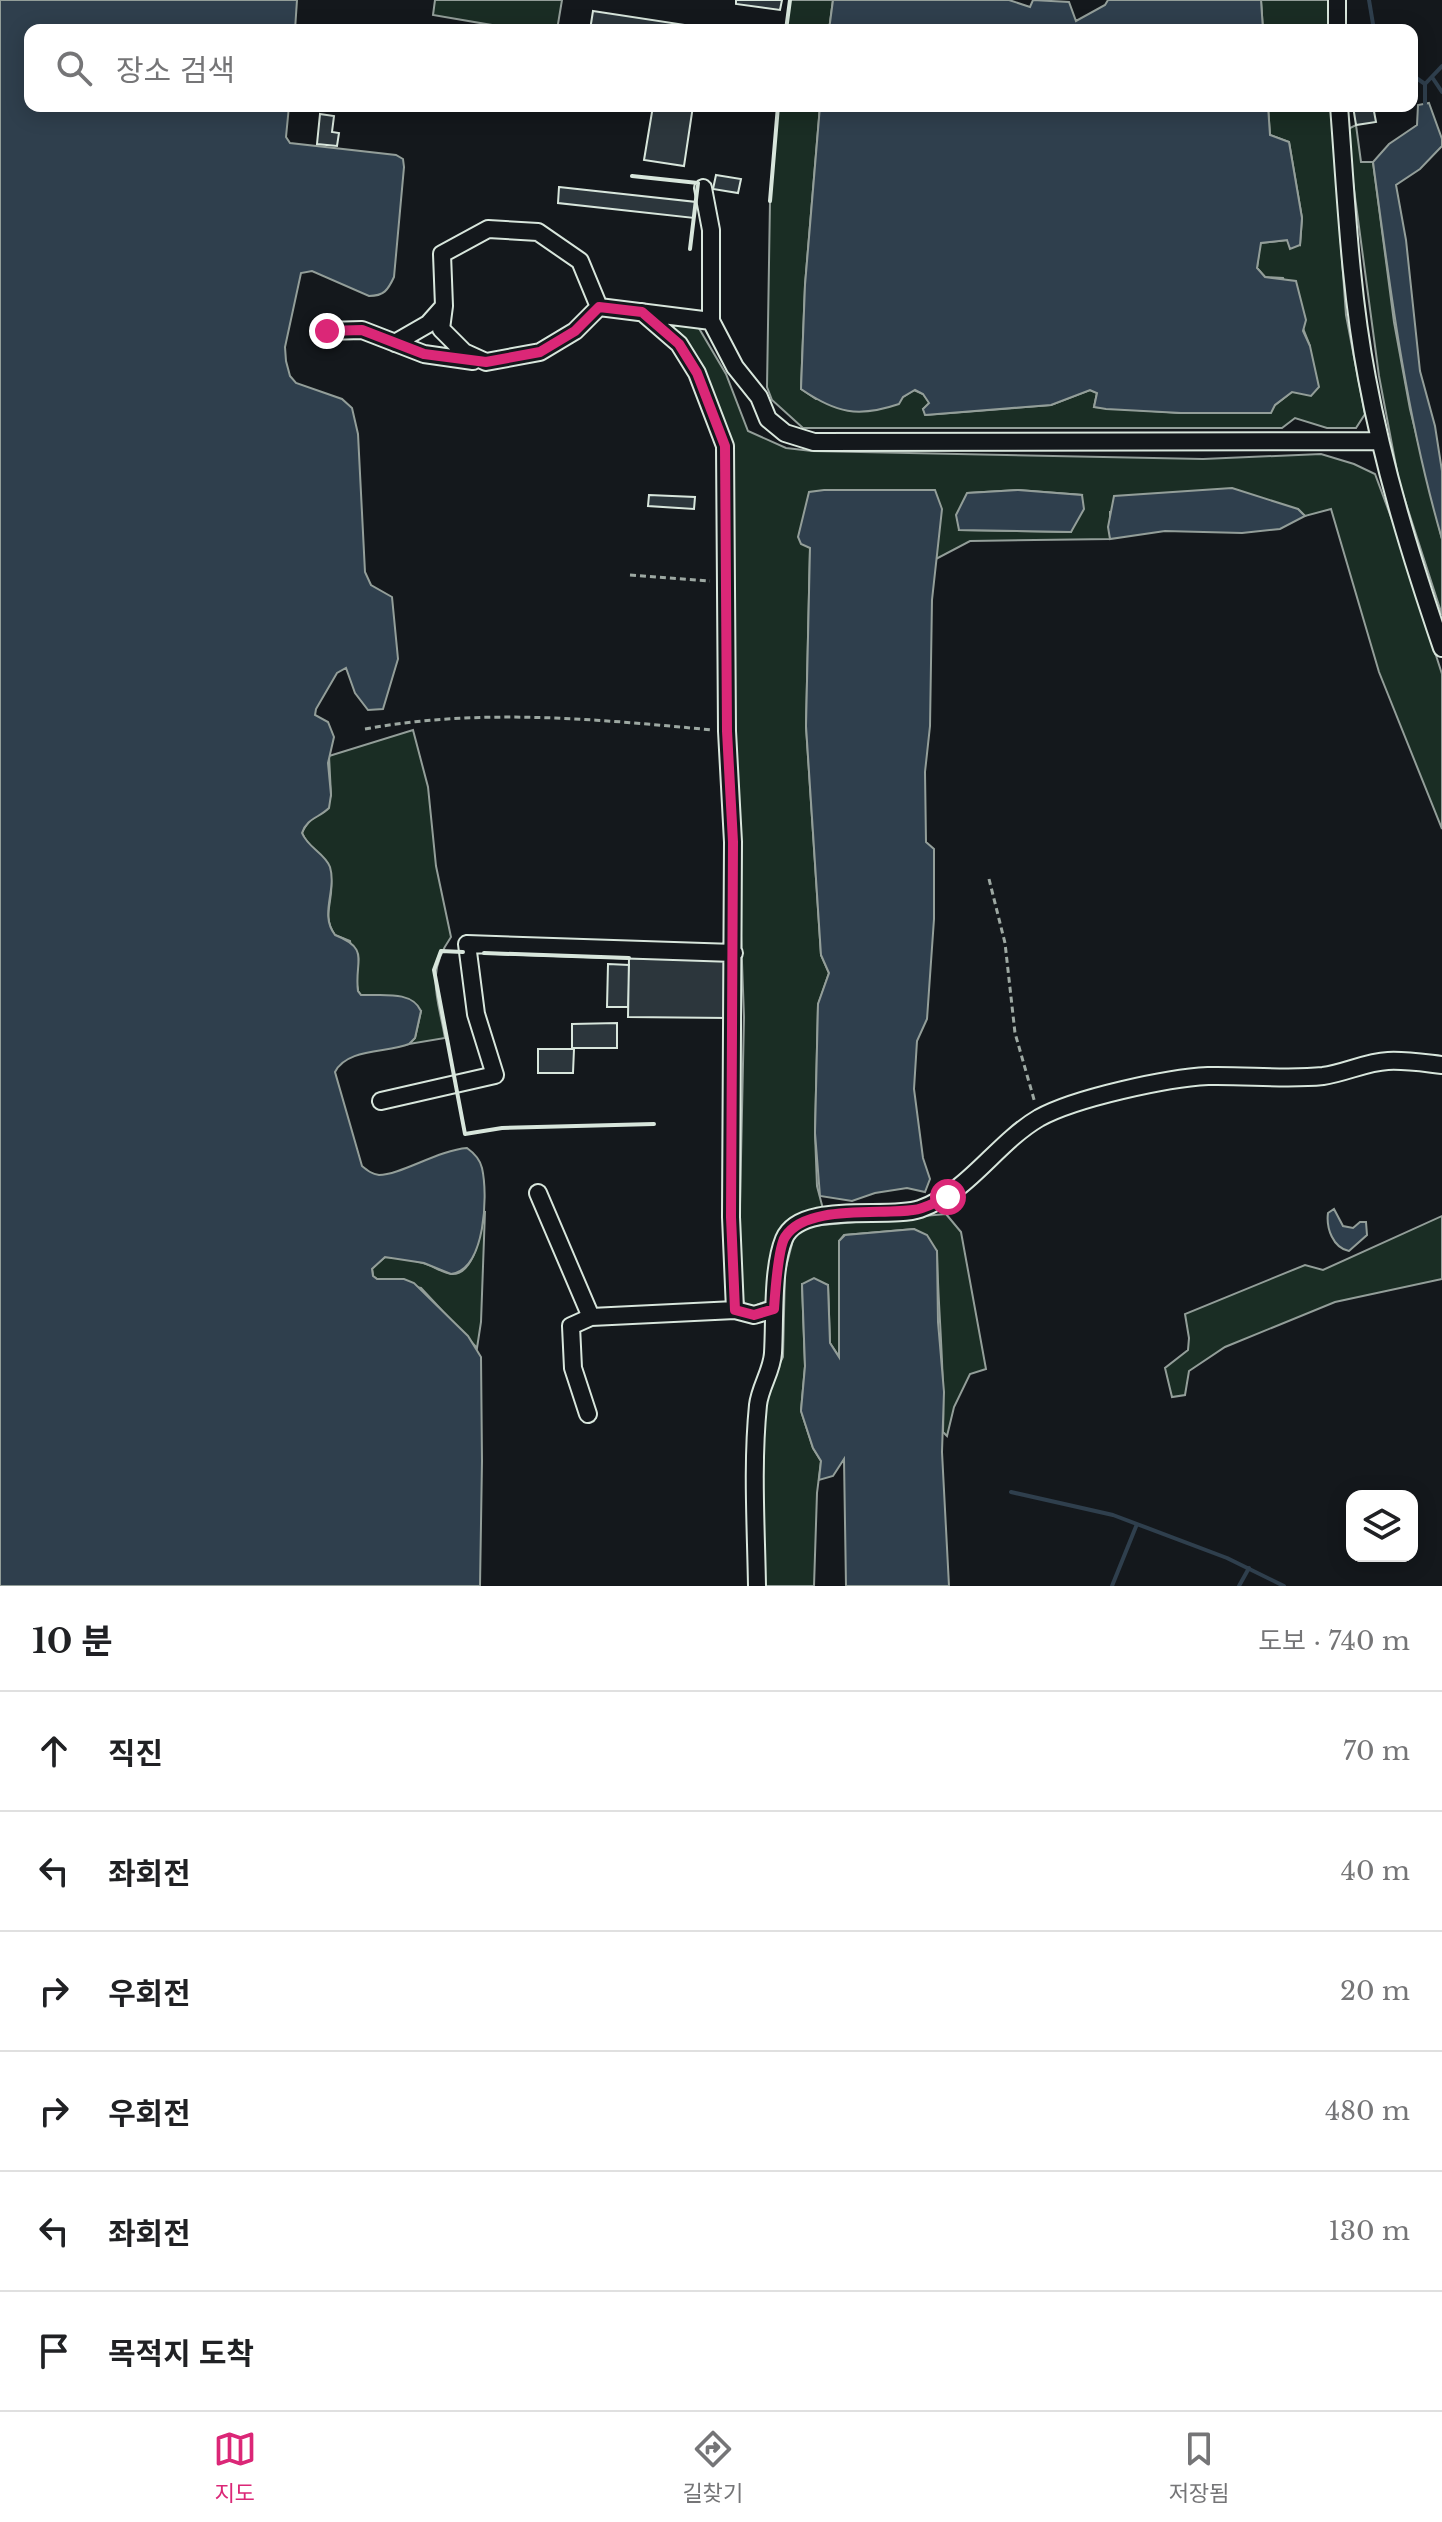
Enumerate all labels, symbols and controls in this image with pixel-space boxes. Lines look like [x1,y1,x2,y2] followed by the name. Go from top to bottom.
[24,24,1418,112] search box
[52,46,96,90] icon: search
[116,52,235,89] text: 장소 검색
[309,313,345,349] route end
[930,1179,966,1215] route start
[1346,1490,1418,1562] map controls
[1346,1490,1418,1562] button: layers
[32,1620,113,1662] text: 10 분
[1258,1625,1410,1657] text: 도보 · 740 m
[32,1729,76,1773] icon: ahead
[108,1735,163,1772] text: 직진
[1343,1735,1410,1767] text: 70 m
[32,1849,76,1893] icon: left
[108,1855,191,1892] text: 좌회전
[1341,1855,1410,1887] text: 40 m
[32,1969,76,2013] icon: right
[108,1975,191,2012] text: 우회전
[1340,1975,1410,2007] text: 20 m
[32,2089,76,2133] icon: right
[108,2095,191,2132] text: 우회전
[1325,2095,1410,2127] text: 480 m
[32,2209,76,2253] icon: left
[108,2215,191,2252] text: 좌회전
[1328,2215,1410,2247] text: 130 m
[32,2329,76,2373] icon: arrive
[108,2335,254,2372] text: 목적지 도착
[213,2427,257,2507] tab: 지도
[682,2427,743,2507] tab: 길찾기
[1168,2427,1229,2507] tab: 저장됨

